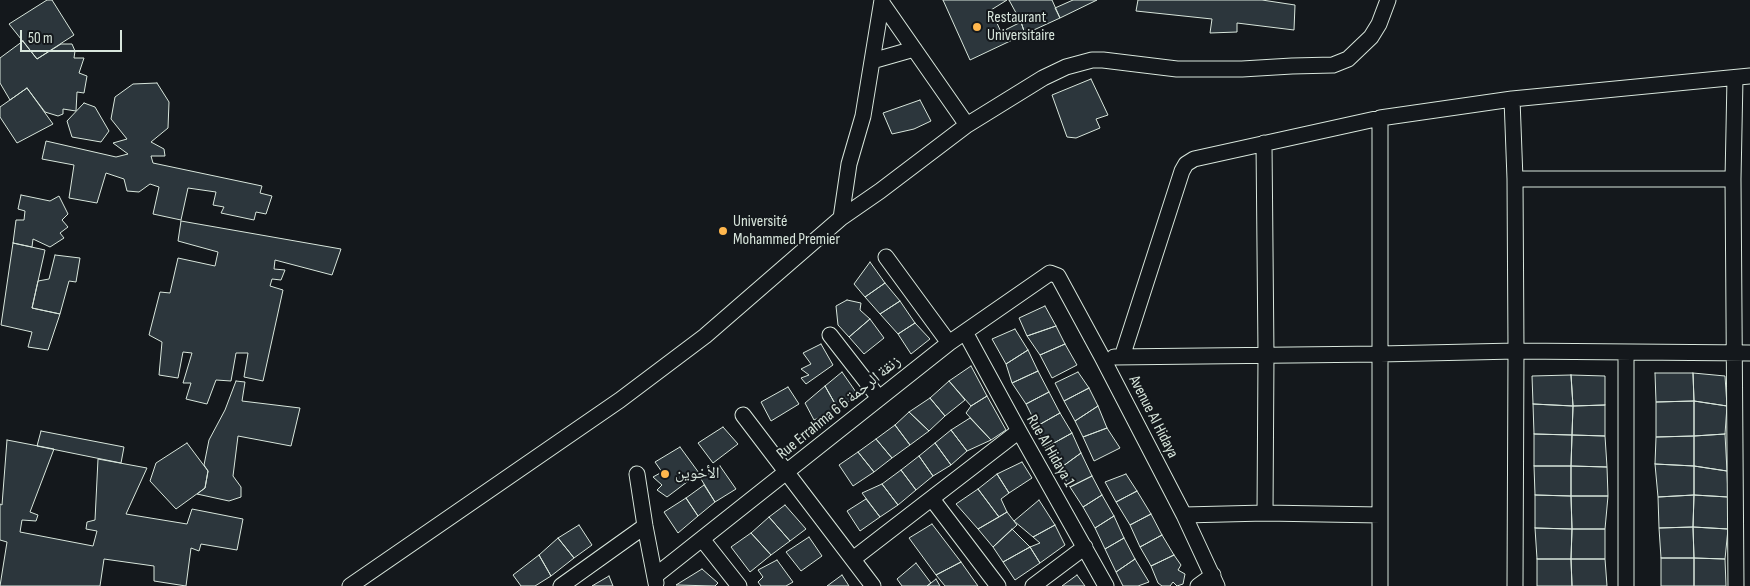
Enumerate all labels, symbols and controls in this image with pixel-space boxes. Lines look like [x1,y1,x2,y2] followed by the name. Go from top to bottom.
[987,8,1055,46] place label: Restaurant Universitaire
[22,20,125,52] scale bar
[971,21,983,33] marker: Restaurant Universitaire
[28,29,53,48] text: 50 m
[733,212,840,250] place label: Université Mohammed Premier
[717,225,729,237] marker: Université Mohammed Premier
[773,352,905,464] street label: Rue Errahma 6 6 زنقة الرحمة
[1124,372,1182,462] street label: Avenue Al Hidaya
[1022,412,1078,490] street label: Rue Al Hidaya 1
[675,464,720,484] place label: الأخوين
[659,468,671,480] marker: الأخوين

